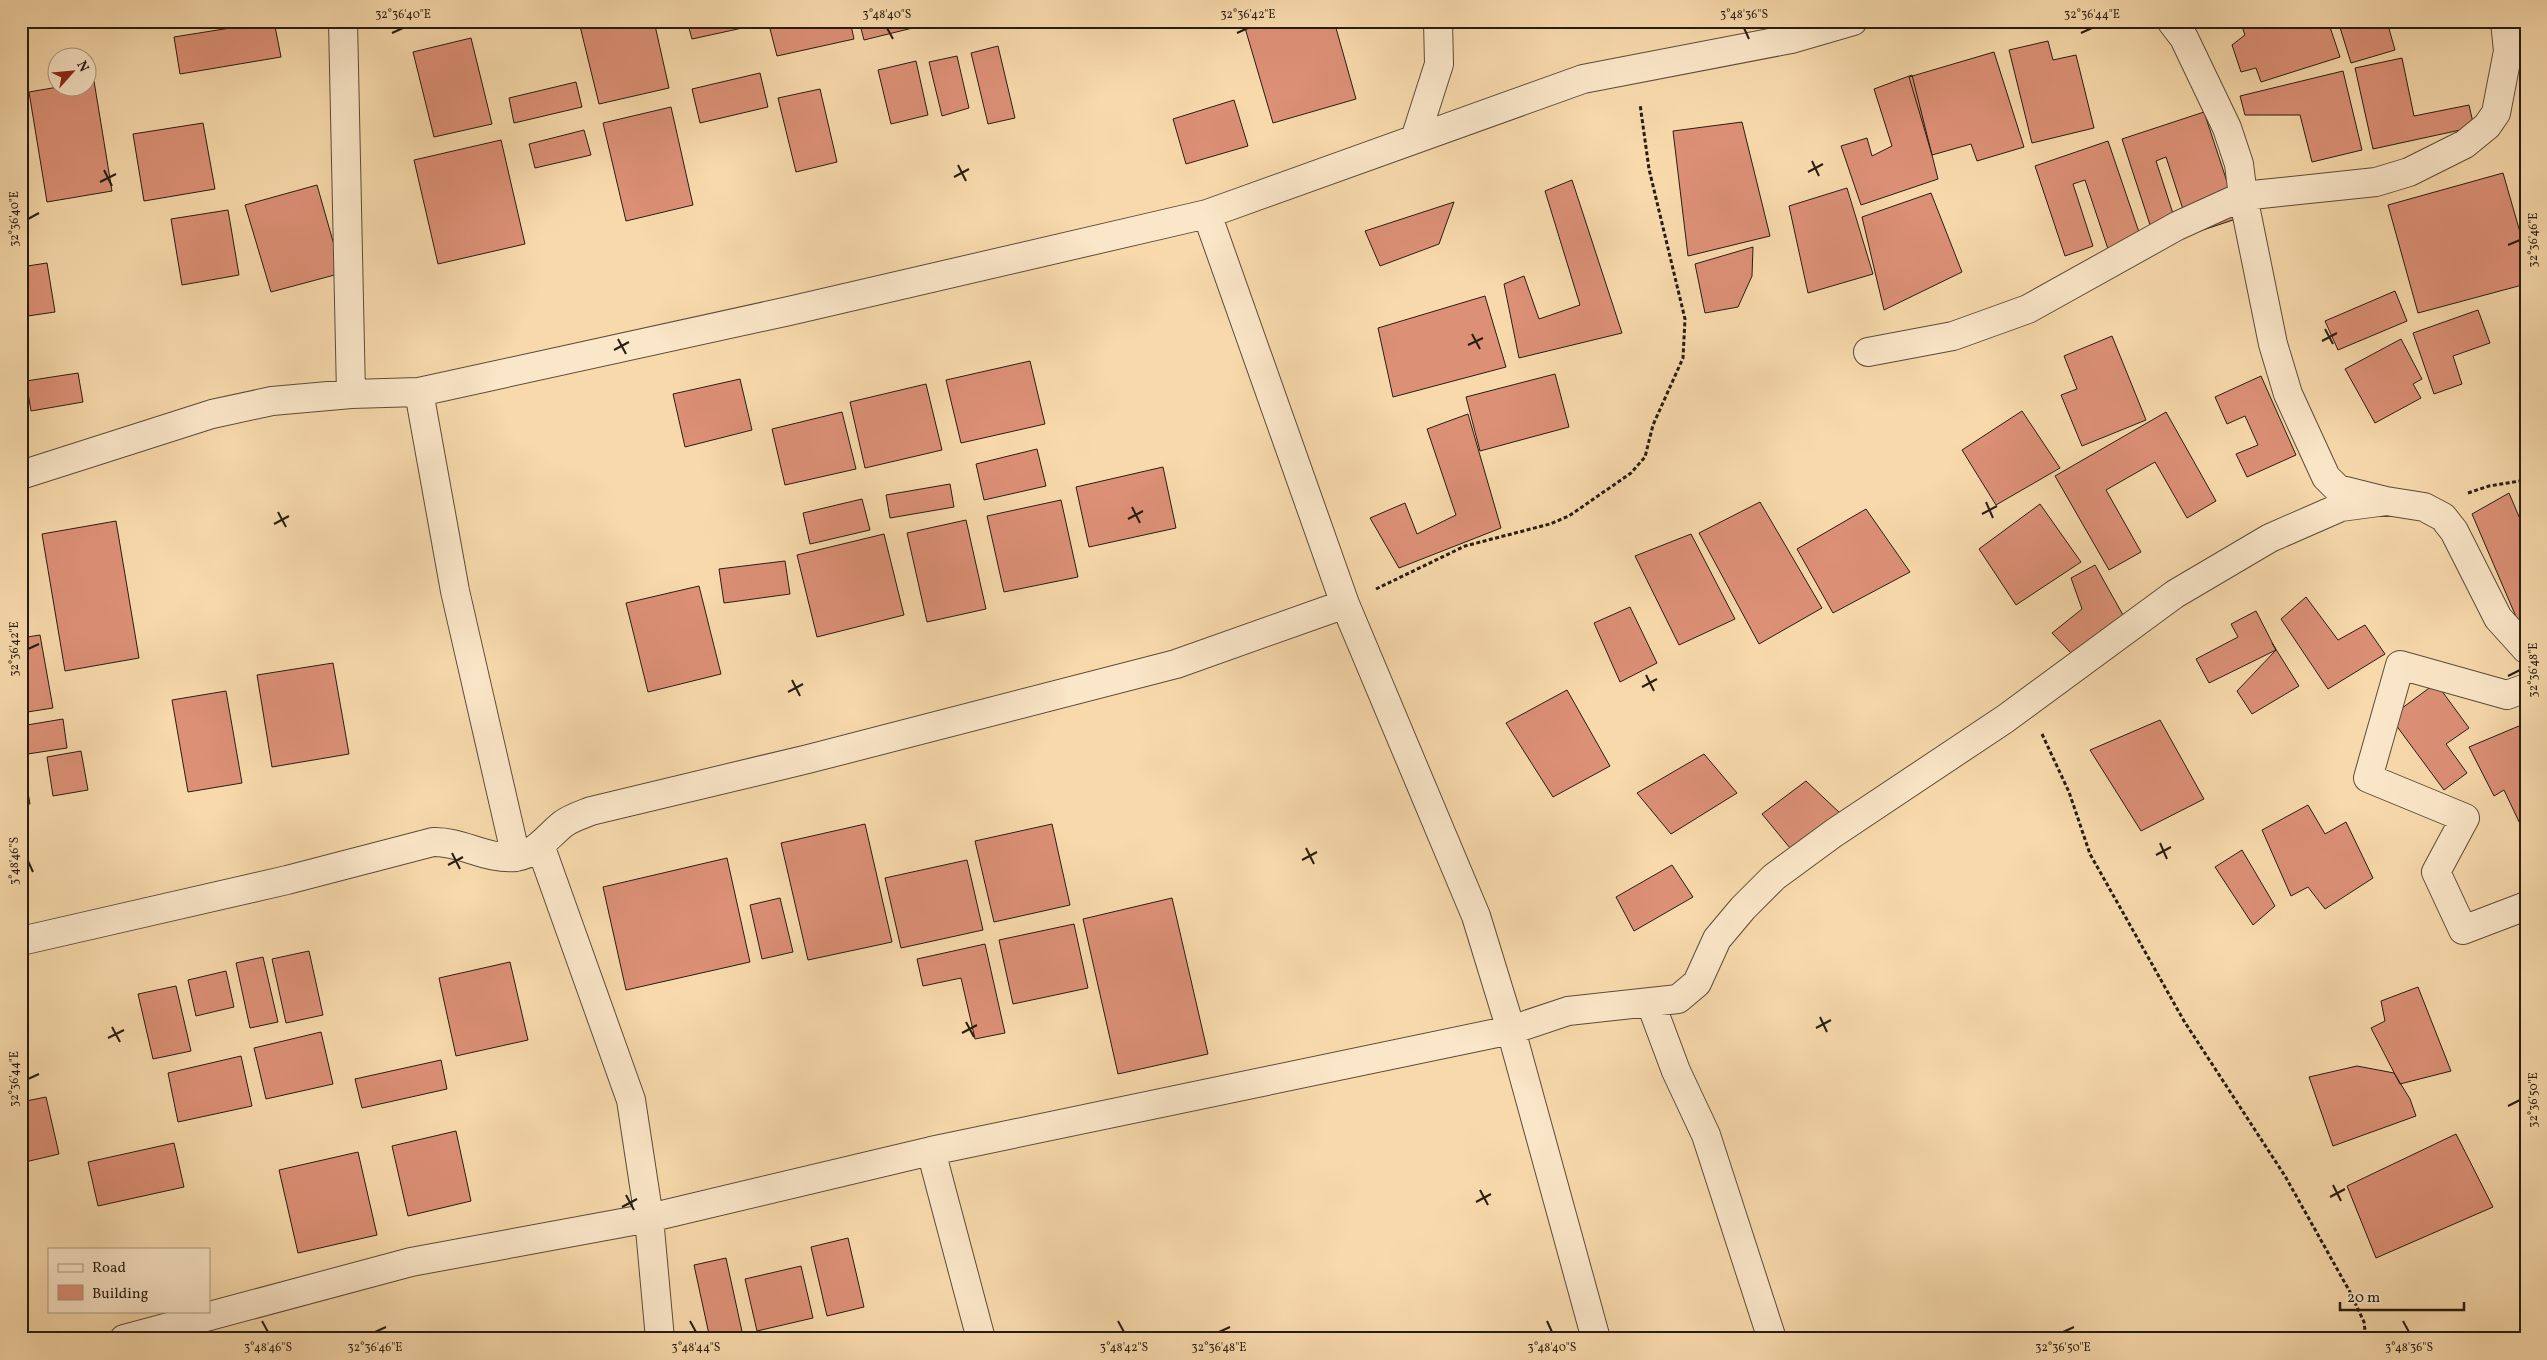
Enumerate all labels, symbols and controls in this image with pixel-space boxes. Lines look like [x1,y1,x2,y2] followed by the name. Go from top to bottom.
[375,7,431,23] text: 32°36'40"E
[863,7,911,23] text: 3°48'40"S
[1220,7,1276,23] text: 32°36'42"E
[1720,7,1768,23] text: 3°48'36"S
[2064,7,2120,23] text: 32°36'44"E
[48,48,98,98] north arrow
[71,58,93,76] text: N
[7,191,23,247] text: 32°36'40"E
[2526,213,2542,267] text: 32°36'46"E
[7,621,23,677] text: 32°36'42"E
[2526,643,2542,697] text: 32°36'48"E
[7,837,23,885] text: 3°48'46"S
[7,1051,23,1107] text: 32°36'44"E
[2526,1072,2542,1128] text: 32°36'50"E
[48,1248,210,1312] legend
[92,1258,126,1279] text: Road
[2340,1280,2463,1312] scale bar
[92,1284,149,1305] text: Building
[2347,1288,2380,1309] text: 20 m
[244,1340,292,1356] text: 3°48'46"S
[348,1340,402,1356] text: 32°36'46"E
[672,1340,720,1356] text: 3°48'44"S
[1100,1340,1148,1356] text: 3°48'42"S
[1192,1340,1246,1356] text: 32°36'48"E
[1528,1340,1576,1356] text: 3°48'40"S
[2035,1340,2091,1356] text: 32°36'50"E
[2385,1340,2433,1356] text: 3°48'36"S

